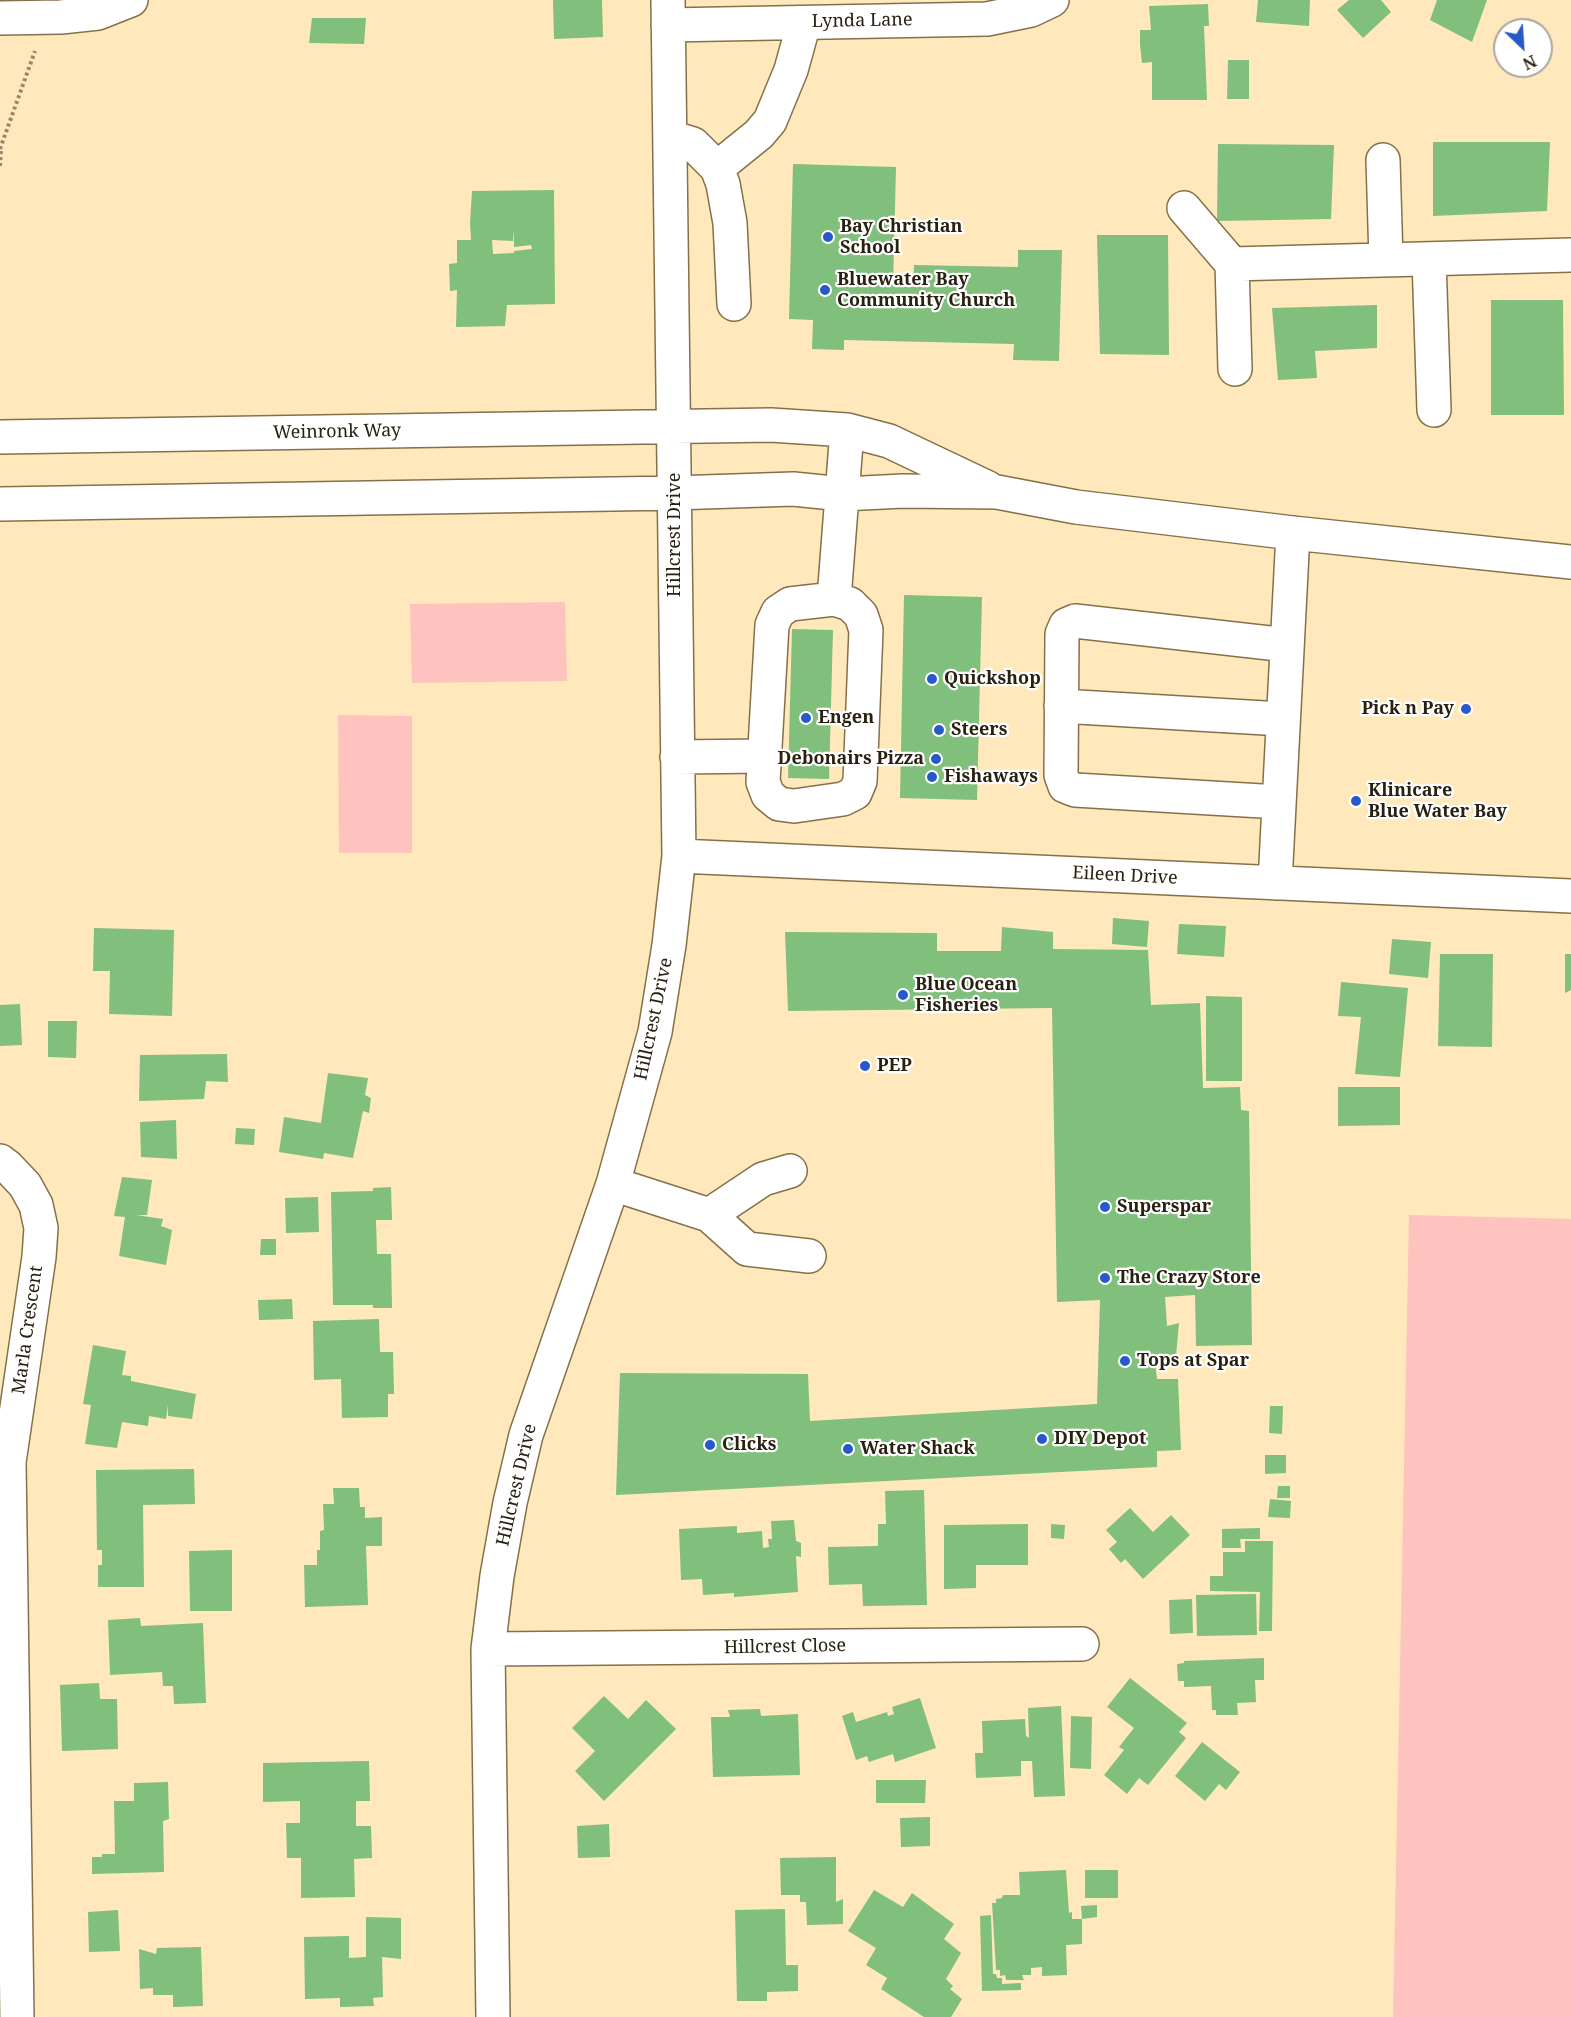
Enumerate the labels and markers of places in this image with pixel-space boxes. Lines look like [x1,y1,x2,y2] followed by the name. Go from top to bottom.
[840,216,963,258] place label: Bay Christian School
[821,230,835,244] marker: Bay Christian School
[837,269,1015,312] place label: Bluewater Bay Community Church
[818,283,832,297] marker: Bluewater Bay Community Church
[944,668,1041,690] place label: Quickshop
[925,672,939,686] marker: Quickshop
[1362,698,1454,720] place label: Pick n Pay
[1459,702,1473,716] marker: Pick n Pay
[818,707,874,729] place label: Engen
[799,711,813,725] marker: Engen
[951,719,1007,741] place label: Steers
[932,723,946,737] marker: Steers
[778,748,924,770] place label: Debonairs Pizza
[929,752,943,766] marker: Debonairs Pizza
[944,766,1038,788] place label: Fishaways
[925,770,939,784] marker: Fishaways
[1368,780,1507,822] place label: Klinicare Blue Water Bay
[1349,794,1363,808] marker: Klinicare Blue Water Bay
[915,974,1017,1016] place label: Blue Ocean Fisheries
[896,988,910,1002] marker: Blue Ocean Fisheries
[877,1055,912,1077] place label: PEP
[858,1059,872,1073] marker: PEP
[1117,1196,1211,1218] place label: Superspar
[1098,1200,1112,1214] marker: Superspar
[1117,1267,1261,1289] place label: The Crazy Store
[1098,1271,1112,1285] marker: The Crazy Store
[1137,1350,1249,1372] place label: Tops at Spar
[1118,1354,1132,1368] marker: Tops at Spar
[1054,1428,1146,1450] place label: DIY Depot
[1035,1432,1049,1446] marker: DIY Depot
[722,1434,776,1456] place label: Clicks
[703,1438,717,1452] marker: Clicks
[860,1438,975,1460] place label: Water Shack
[841,1442,855,1456] marker: Water Shack

